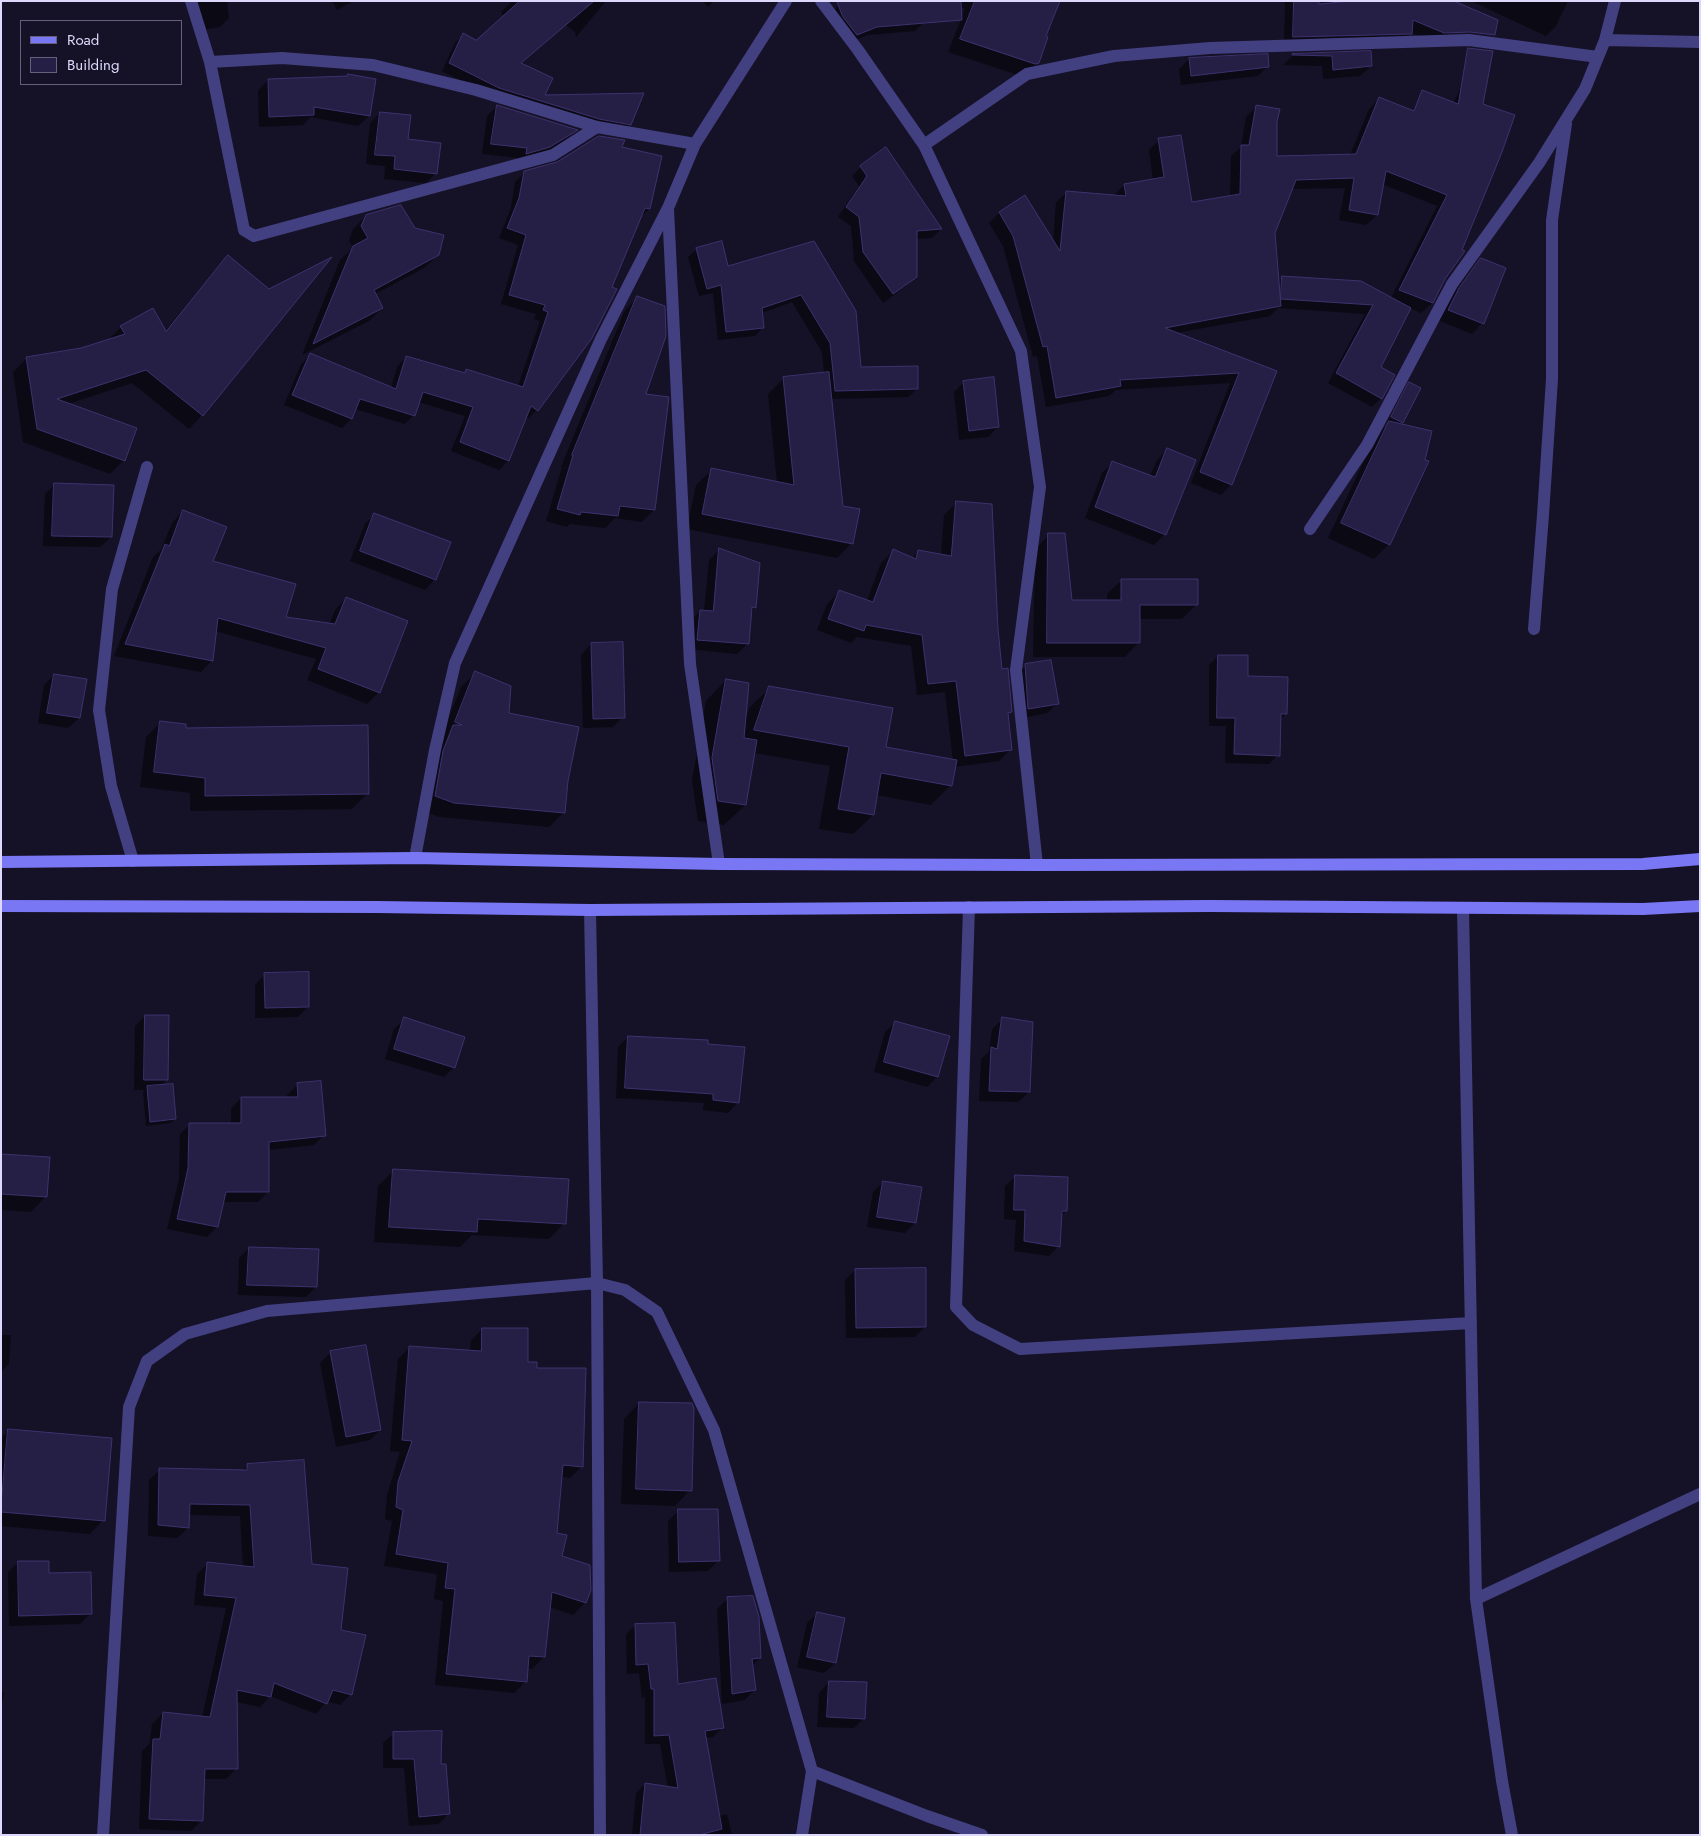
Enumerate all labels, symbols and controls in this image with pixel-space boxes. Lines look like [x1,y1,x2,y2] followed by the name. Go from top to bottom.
[20,20,182,85] legend
[67,29,99,51] text: Road
[67,54,119,76] text: Building

